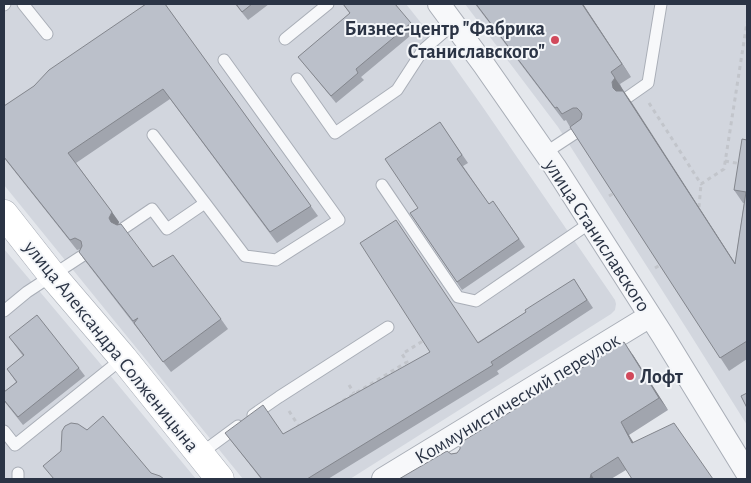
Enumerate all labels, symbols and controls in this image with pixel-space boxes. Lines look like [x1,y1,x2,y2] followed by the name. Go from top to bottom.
[345,19,546,62] place label: Бизнес-центр "Фабрика Станиславского"
[549,34,561,46] marker: Бизнес-центр "Фабрика Станиславского"
[540,155,654,315] street label: улица Станиславского
[19,236,202,456] street label: улица Александра Солженицына
[412,330,623,468] street label: Коммунистический переулок
[640,367,683,387] place label: Лофт
[624,370,636,382] marker: Лофт

